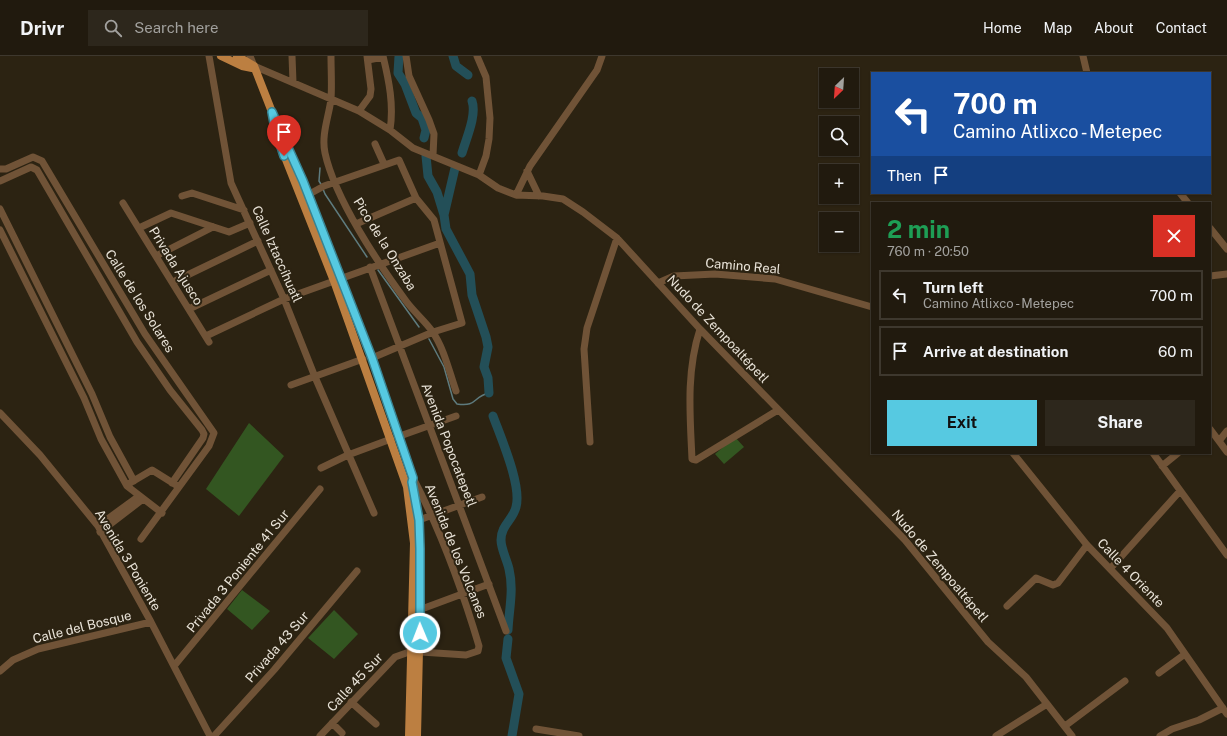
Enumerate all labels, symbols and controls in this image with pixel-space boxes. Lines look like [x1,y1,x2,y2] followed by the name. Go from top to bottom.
[88,10,368,46] search box
[20,17,64,39] text: Drivr
[102,17,124,39] icon: search
[134,19,219,36] text: Search here
[983,20,1022,36] text: Home
[1044,20,1072,36] text: Map
[1094,20,1134,36] text: About
[1156,20,1207,36] text: Contact
[819,68,859,108] north arrow
[819,68,859,252] map controls
[953,87,1038,120] text: 700 m
[887,88,939,140] icon: left
[267,115,301,156] pin
[819,116,859,156] button: search
[273,121,295,143] icon: arrive
[953,121,1162,142] text: Camino Atlixco - Metepec
[819,164,859,204] button: +
[930,164,952,186] icon: arrive
[887,167,922,184] text: Then
[350,195,420,293] street label: Pico de la Onzaba
[249,203,305,305] street label: Calle Iztaccíhuatl
[819,212,859,252] button: −
[887,215,950,243] text: 2 min
[1153,215,1195,257] button: close
[146,224,206,308] street label: Privada Ajusco
[887,244,969,259] text: 760 m · 20:50
[102,247,178,355] street label: Calle de los Solares
[705,255,781,277] street label: Camino Real
[664,272,772,386] street label: Nudo de Zempoaltépetl
[923,279,984,296] text: Turn left
[889,284,911,306] icon: left
[1149,287,1193,304] text: 700 m
[923,296,1074,311] text: Camino Atlixco - Metepec
[889,340,911,362] icon: arrive
[923,343,1068,360] text: Arrive at destination
[1158,343,1193,360] text: 60 m
[418,381,480,509] street label: Avenida Popocatepetl
[887,400,1037,446] button: Exit
[1045,400,1195,446] button: Share
[422,481,490,621] street label: Avenida de los Volcanes
[92,507,164,613] street label: Avenida 3 Poniente
[184,507,292,635] street label: Privada 3 Poniente 41 Sur
[889,507,991,625] street label: Nudo de Zempoaltépetl
[1094,536,1168,610] street label: Calle 4 Oriente
[31,607,133,647] street label: Calle del Bosque
[242,608,312,686] street label: Privada 43 Sur
[399,612,441,654] position arrow
[324,650,386,714] street label: Calle 45 Sur

